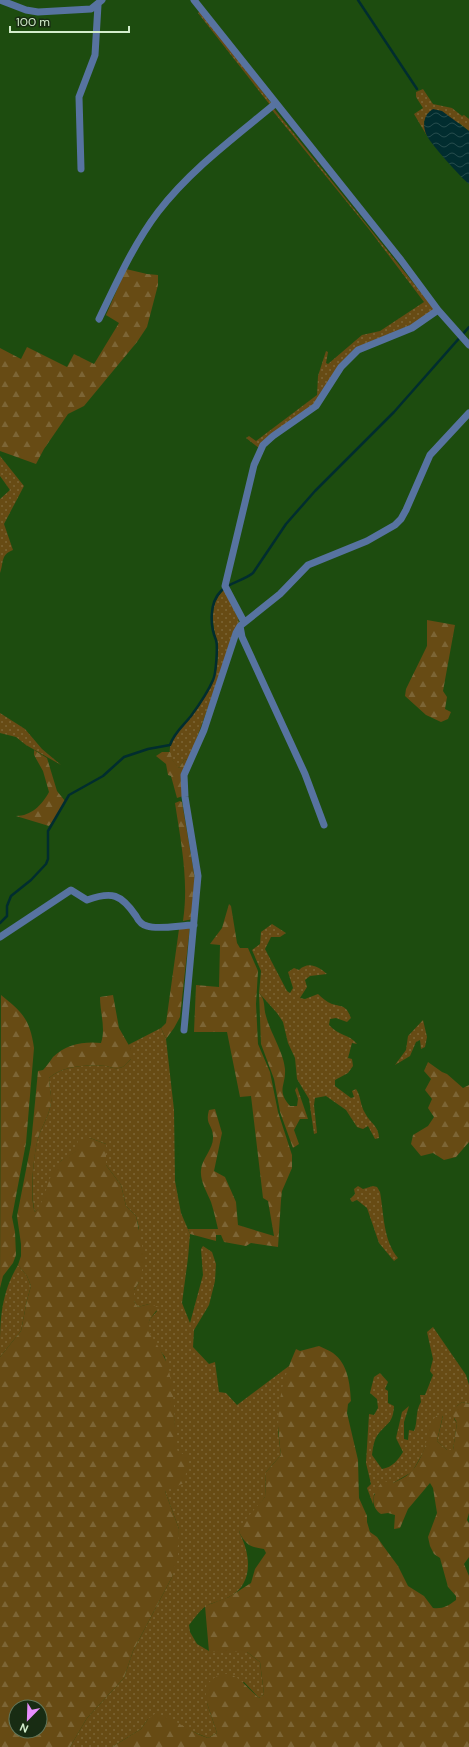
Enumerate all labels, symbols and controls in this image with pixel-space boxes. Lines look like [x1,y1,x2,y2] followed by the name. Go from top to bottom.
[10,8,129,34] scale bar
[16,14,50,30] text: 100 m
[8,1699,48,1739] north arrow
[18,1720,31,1736] text: N

